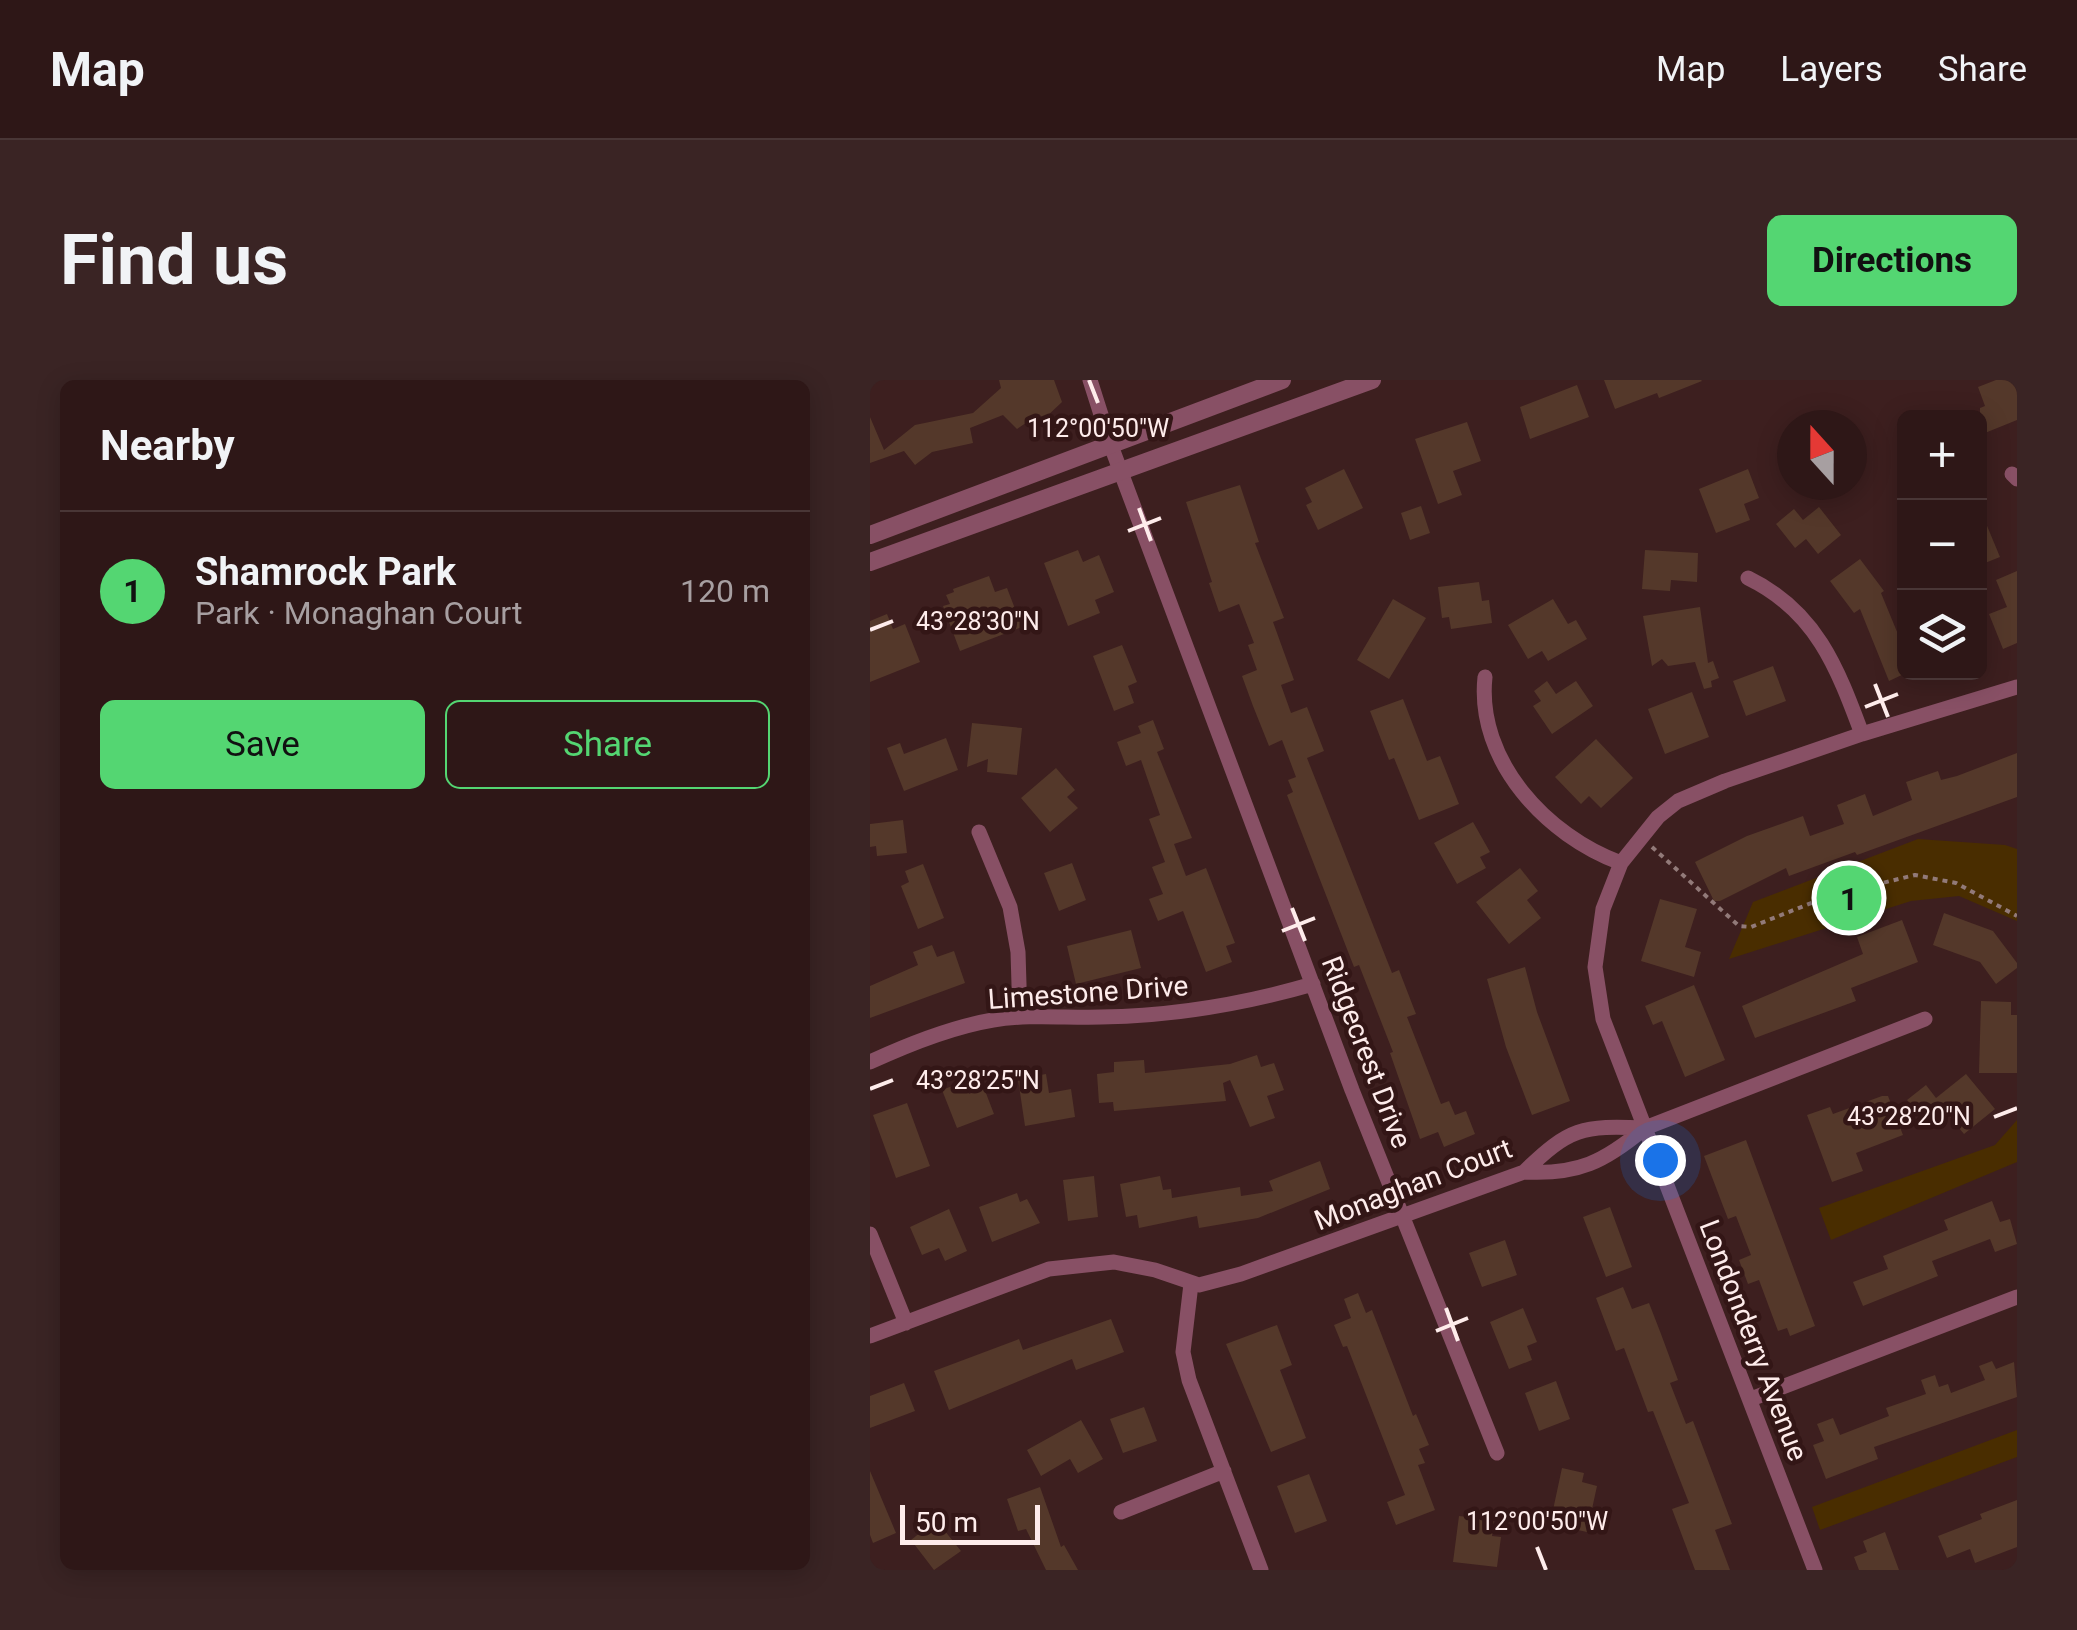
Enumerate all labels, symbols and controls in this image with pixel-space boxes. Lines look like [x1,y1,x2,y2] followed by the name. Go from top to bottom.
[50,41,145,98] text: Map
[1656,49,1725,90] text: Map
[1780,49,1883,90] text: Layers
[1938,49,2027,90] text: Share
[1767,215,2017,306] button: Directions
[60,219,288,301] text: Find us
[1777,410,1867,500] north arrow
[1897,410,1987,680] map controls
[1897,410,1987,500] button: +
[1027,414,1169,443] text: 112°00'50"W
[100,421,235,470] text: Nearby
[1897,500,1987,590] button: −
[195,550,456,594] text: Shamrock Park
[123,572,142,610] text: 1
[680,572,770,610] text: 120 m
[1897,590,1987,680] button: layers
[195,594,522,632] text: Park · Monaghan Court
[916,607,1040,636] text: 43°28'30"N
[100,700,425,789] button: Save
[445,700,770,789] button: Share
[1816,860,1882,936] pin: 1
[1315,952,1418,1153] street label: Ridgecrest Drive
[987,969,1189,1016] street label: Limestone Drive
[916,1066,1040,1095] text: 43°28'25"N
[1847,1102,1971,1131] text: 43°28'20"N
[1310,1132,1517,1237] street label: Monaghan Court
[1635,1135,1686,1186] your location
[1692,1215,1815,1465] street label: Londonderry Avenue
[900,1500,1040,1544] scale bar
[915,1506,978,1539] text: 50 m
[1466,1507,1608,1536] text: 112°00'50"W

